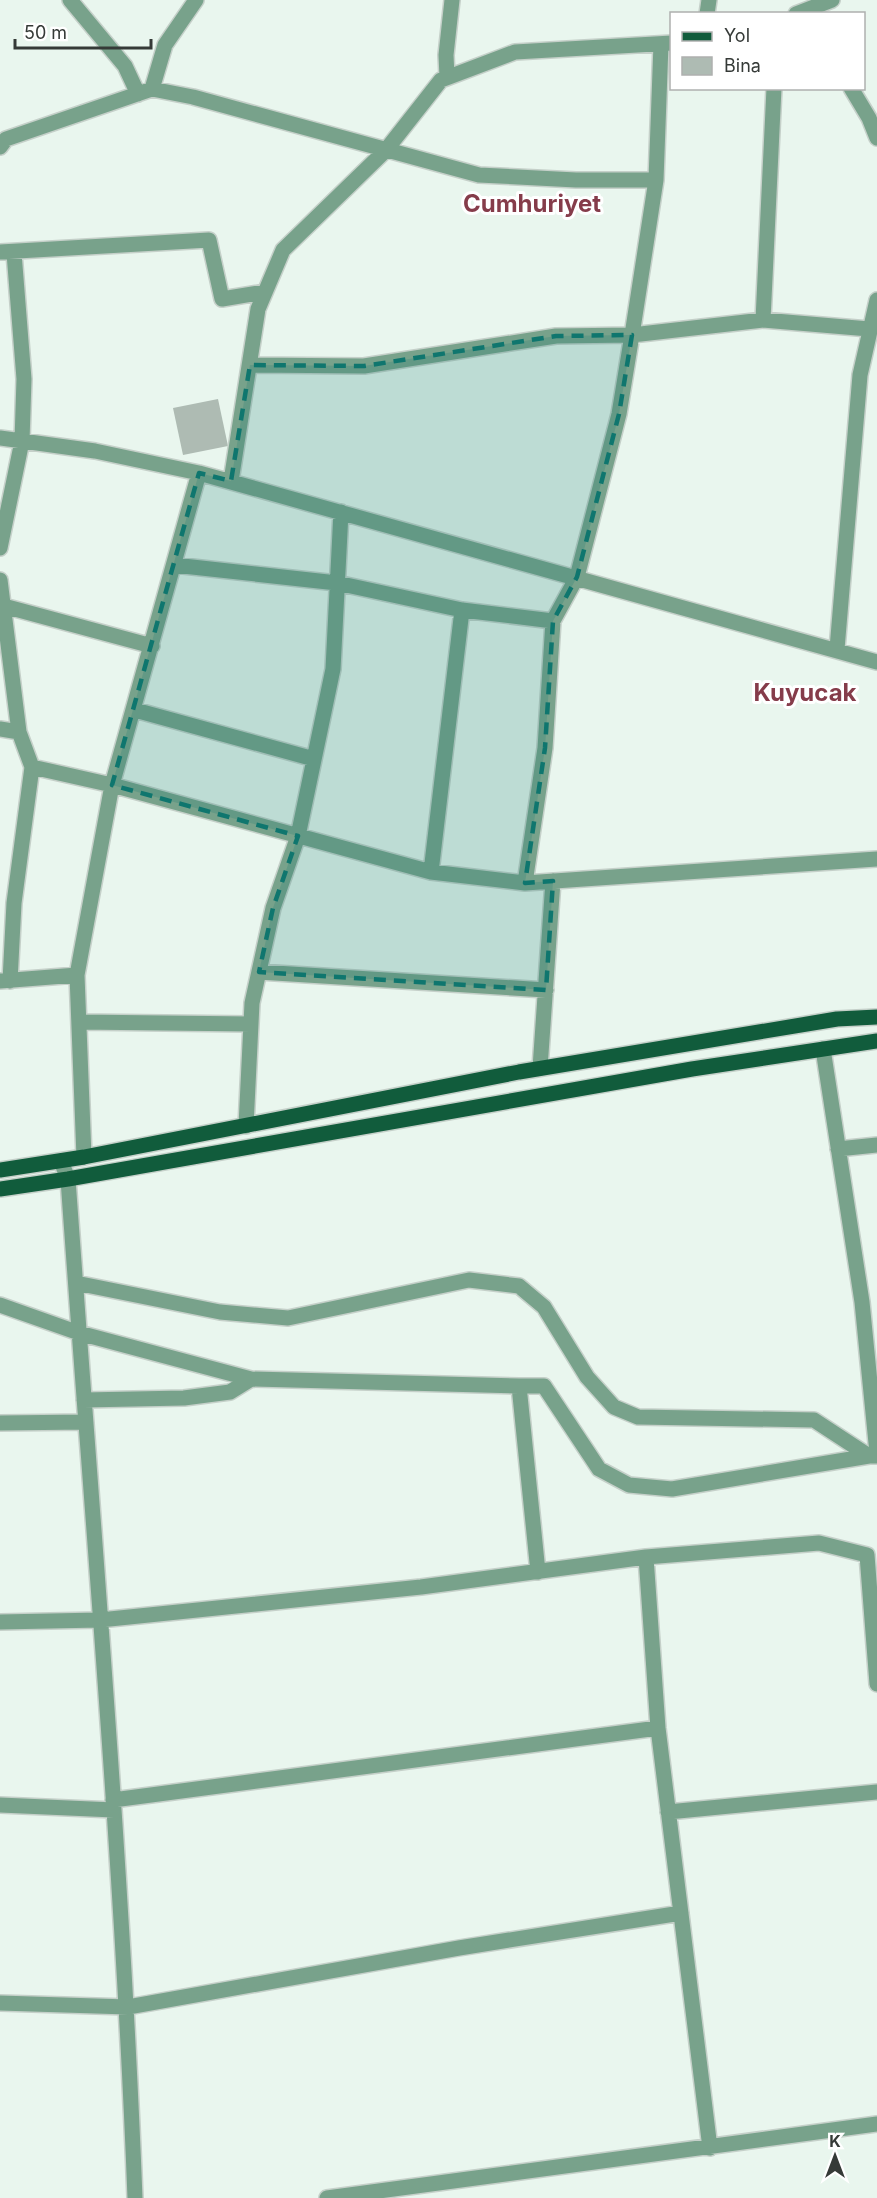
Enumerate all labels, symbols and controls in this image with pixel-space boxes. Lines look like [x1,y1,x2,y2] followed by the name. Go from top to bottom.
[15,12,152,50] scale bar
[670,12,865,90] legend
[24,22,67,43] text: 50 m
[724,25,750,46] text: Yol
[724,55,761,76] text: Bina
[463,189,601,218] district label: Cumhuriyet
[754,678,857,707] district label: Kuyucak
[805,2126,865,2186] north arrow
[829,2131,841,2151] text: K

